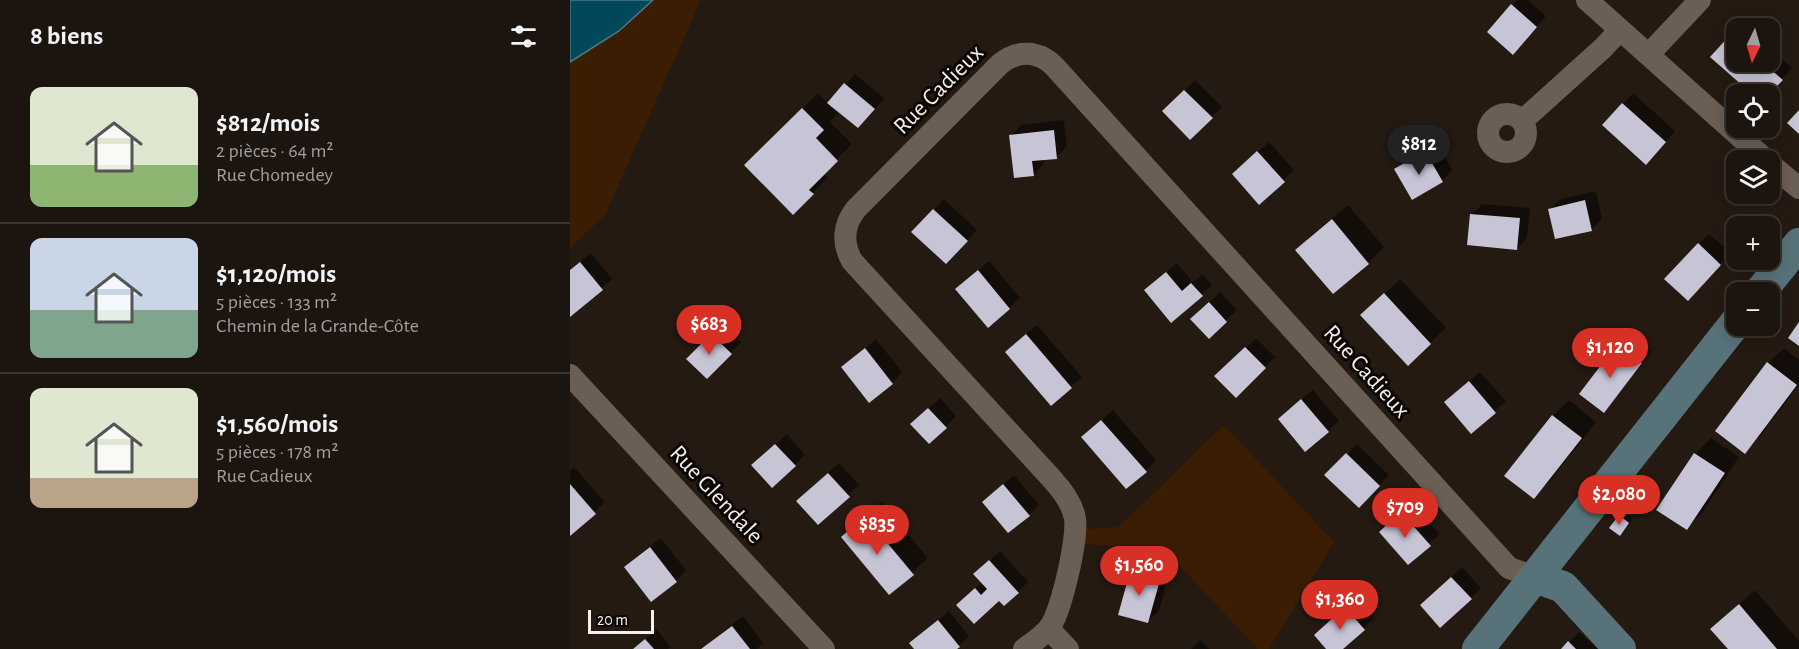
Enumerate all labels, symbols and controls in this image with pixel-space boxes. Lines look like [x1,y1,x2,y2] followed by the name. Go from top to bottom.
[1726,18,1780,72] north arrow
[1726,18,1780,336] map controls
[507,20,540,53] icon: filters
[30,23,103,49] text: 8 biens
[889,40,988,139] street label: Rue Cadieux
[1726,84,1780,138] button: locate
[216,110,320,136] text: $812/mois
[78,111,150,183] icon: home
[1383,125,1455,176] pin: $812
[1401,134,1437,154] text: $812
[216,141,333,161] text: 2 pièces · 64 m²
[1726,150,1780,204] button: layers
[216,165,333,185] text: Rue Chomedey
[1726,216,1780,270] button: +
[216,261,336,287] text: $1,120/mois
[78,262,150,334] icon: home
[1726,282,1780,336] button: −
[216,292,337,312] text: 5 pièces · 133 m²
[673,305,745,356] pin: $683
[690,314,728,334] text: $683
[216,316,419,336] text: Chemin de la Grande-Côte
[1319,321,1414,423] street label: Rue Cadieux
[1561,328,1659,379] pin: $1,120
[1586,337,1634,357] text: $1,120
[216,411,338,437] text: $1,560/mois
[78,412,150,484] icon: home
[665,441,767,548] street label: Rue Glendale
[216,442,338,462] text: 5 pièces · 178 m²
[216,466,312,486] text: Rue Cadieux
[1570,475,1668,526] pin: $2,080
[1592,484,1646,504] text: $2,080
[1369,488,1441,539] pin: $709
[1386,497,1424,517] text: $709
[841,505,913,556] pin: $835
[859,514,895,534] text: $835
[1090,546,1188,597] pin: $1,560
[1114,555,1164,575] text: $1,560
[1291,580,1389,631] pin: $1,360
[1315,589,1365,609] text: $1,360
[588,607,654,634] scale bar
[597,612,628,628] text: 20 m

